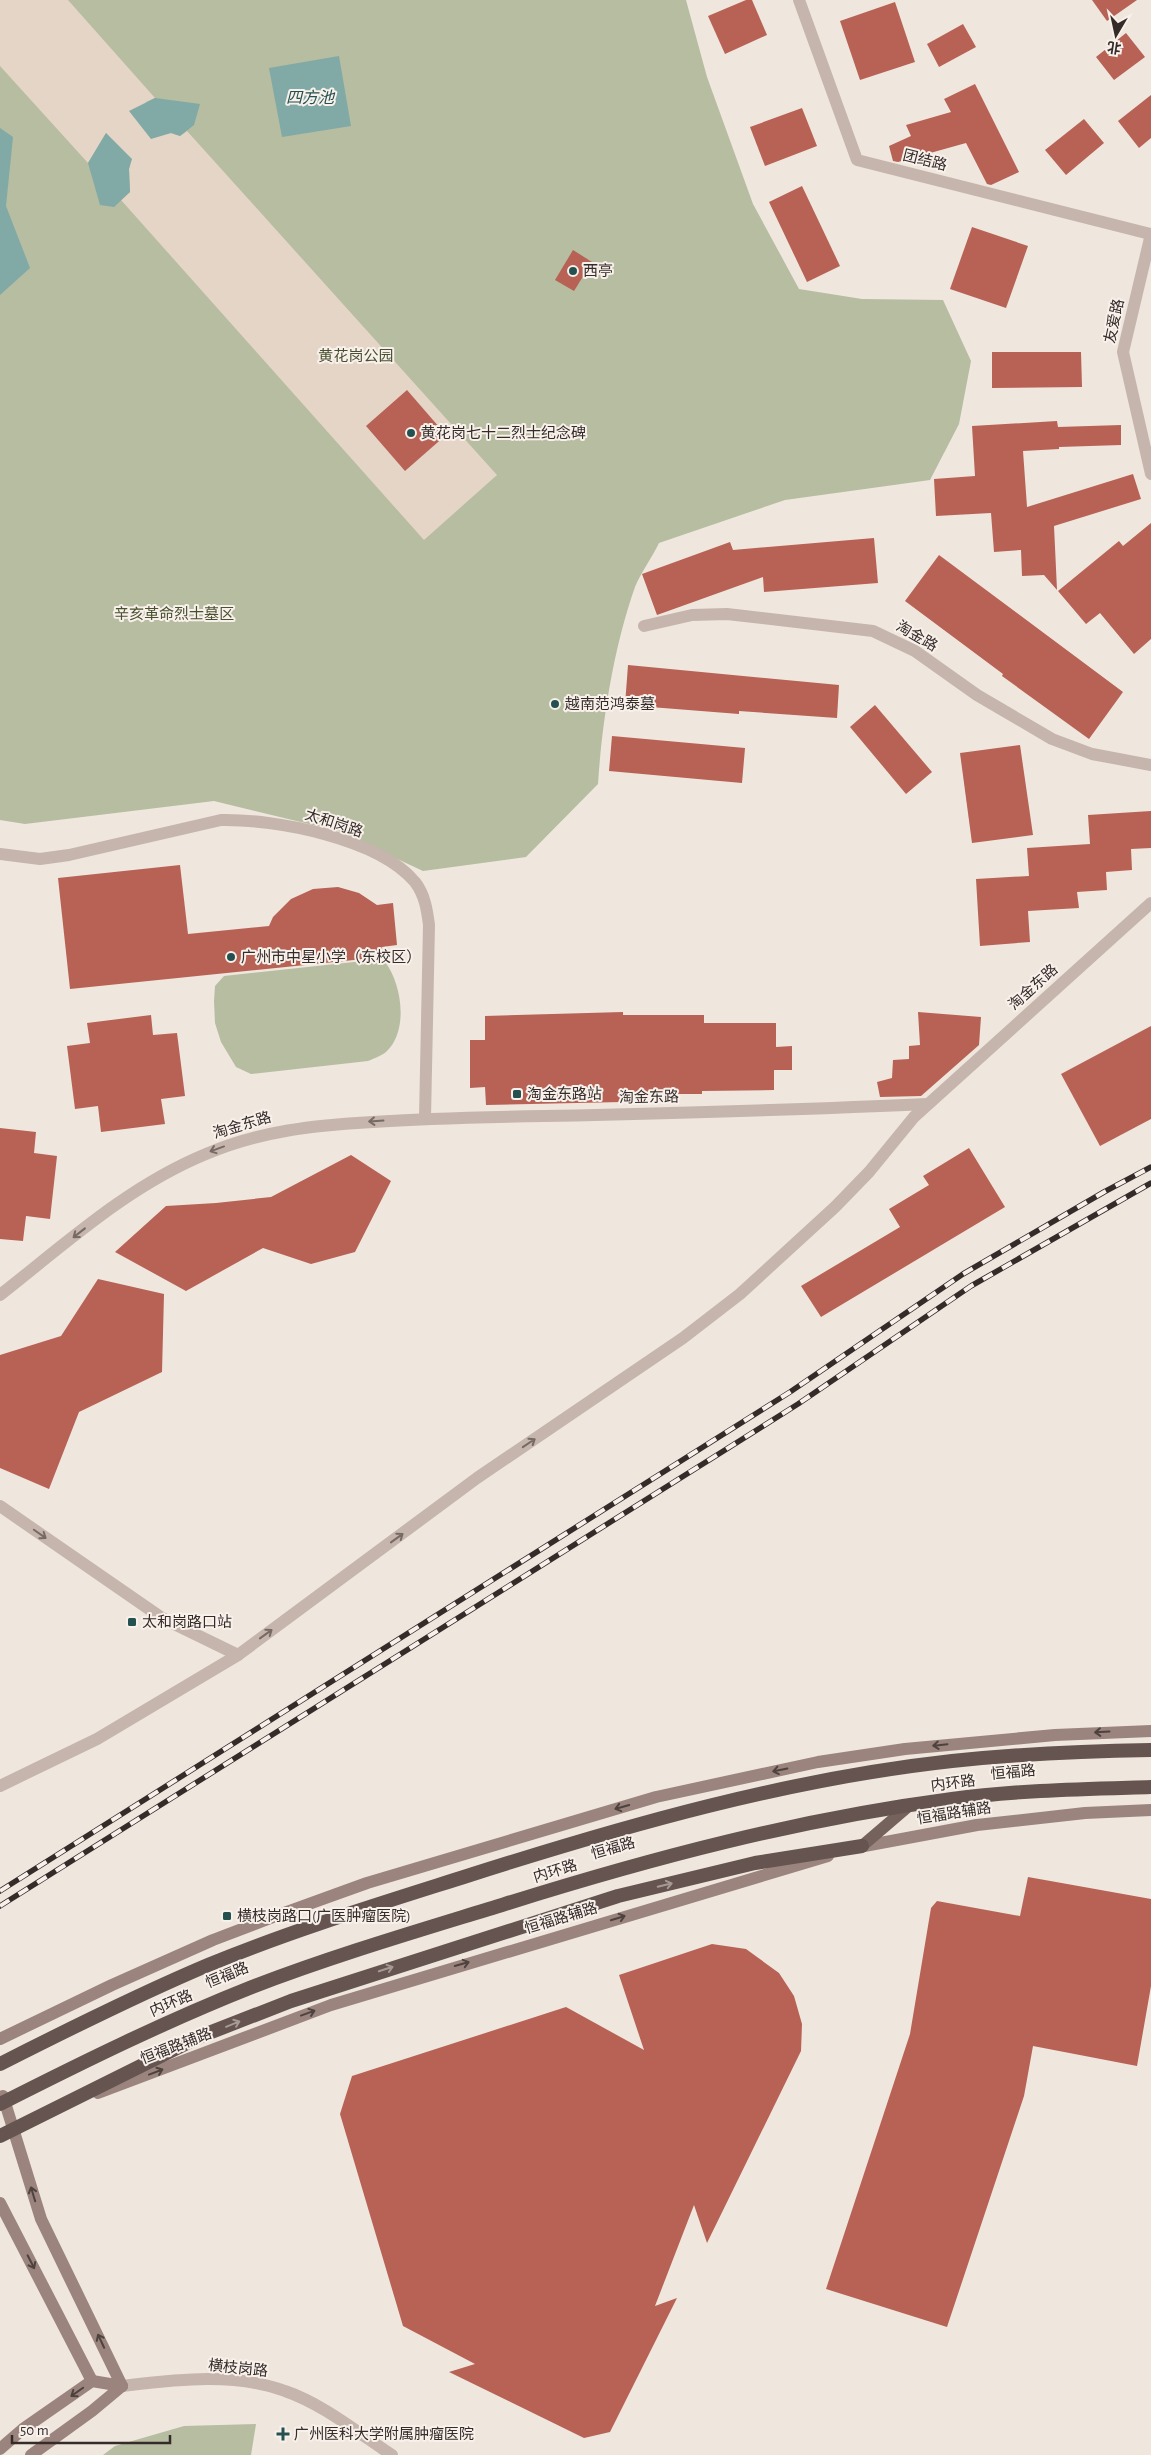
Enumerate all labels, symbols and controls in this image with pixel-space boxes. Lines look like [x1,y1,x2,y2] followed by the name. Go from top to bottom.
[1091,10,1141,60] north arrow
[1106,39,1122,56] text: 北
[286,89,336,106] water label: 四方池
[901,147,949,173] street label: 团结路
[583,263,613,279] place label: 西亭
[567,265,579,277] marker: 西亭
[1101,297,1127,345] street label: 友爱路
[318,348,394,364] park label: 黄花岗公园
[421,425,586,441] place label: 黄花岗七十二烈士纪念碑
[405,427,417,439] marker: 黄花岗七十二烈士纪念碑
[114,606,234,622] park label: 辛亥革命烈士墓区
[894,618,940,654] street label: 淘金路
[565,696,655,712] place label: 越南范鸿泰墓
[549,698,561,710] marker: 越南范鸿泰墓
[303,806,365,840] street label: 太和岗路
[241,948,421,965] place label: 广州市中星小学（东校区）
[225,951,237,963] marker: 广州市中星小学（东校区）
[1005,961,1061,1013] street label: 淘金东路
[527,1086,602,1102] place label: 淘金东路站
[511,1088,523,1100] marker: 淘金东路站
[619,1088,679,1106] street label: 淘金东路
[211,1109,273,1141] street label: 淘金东路
[368,1117,384,1126] one-way arrow
[209,1145,225,1155] one-way arrow
[73,1228,86,1239] one-way arrow
[522,1438,536,1448] one-way arrow
[33,1529,47,1539] one-way arrow
[390,1532,403,1543] one-way arrow
[142,1614,232,1630] place label: 太和岗路口站
[126,1616,138,1628] marker: 太和岗路口站
[259,1629,273,1639] one-way arrow
[1095,1728,1111,1737] one-way arrow
[933,1740,949,1750] one-way arrow
[990,1762,1036,1782] street label: 恒福路
[772,1765,788,1775] one-way arrow
[930,1772,976,1794] street label: 内环路
[916,1799,992,1827] street label: 恒福路辅路
[614,1803,630,1813] one-way arrow
[589,1834,637,1862] street label: 恒福路
[531,1857,579,1885] street label: 内环路
[656,1880,672,1889] one-way arrow
[523,1899,599,1937] street label: 恒福路辅路
[237,1908,411,1924] place label: 横枝岗路口(广医肿瘤医院)
[221,1910,233,1922] marker: 横枝岗路口(广医肿瘤医院)
[610,1912,626,1922] one-way arrow
[203,1959,251,1991] street label: 恒福路
[454,1959,470,1969] one-way arrow
[378,1964,393,1973] one-way arrow
[147,1987,195,2019] street label: 内环路
[299,2008,315,2017] one-way arrow
[225,2018,240,2028] one-way arrow
[138,2025,214,2067] street label: 恒福路辅路
[148,2066,163,2076] one-way arrow
[28,2186,38,2202] one-way arrow
[27,2254,36,2269] one-way arrow
[96,2334,106,2349] one-way arrow
[207,2357,269,2379] street label: 横枝岗路
[70,2387,84,2397] one-way arrow
[12,2412,170,2444] scale bar
[20,2423,49,2438] text: 50 m
[294,2425,474,2442] place label: 广州医科大学附属肿瘤医院
[276,2427,290,2441] marker: 广州医科大学附属肿瘤医院

